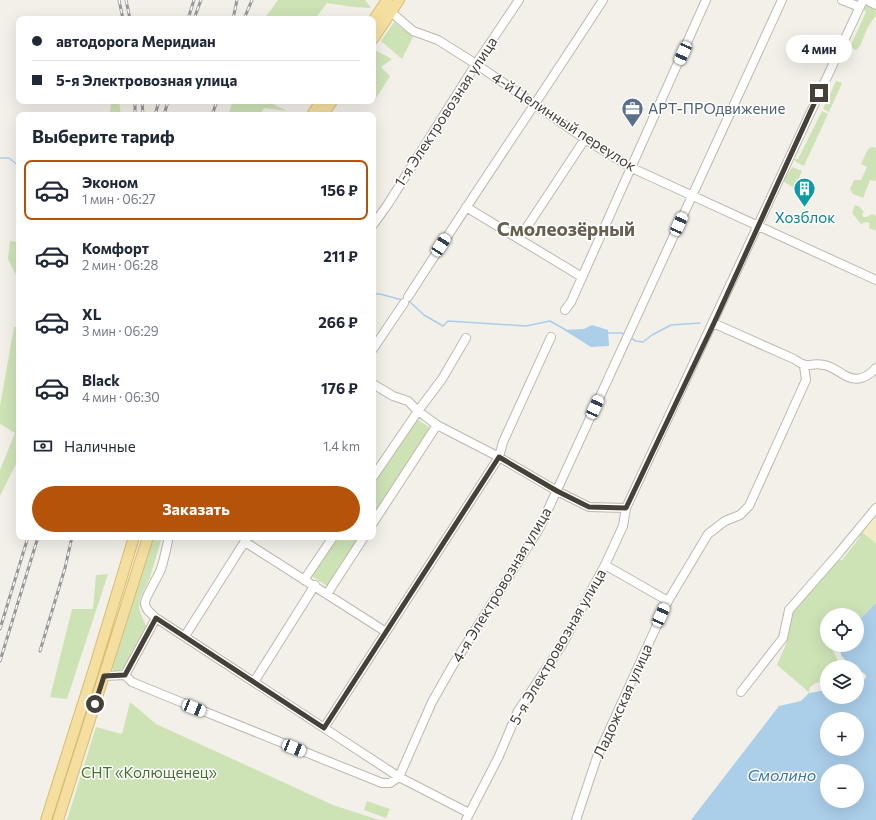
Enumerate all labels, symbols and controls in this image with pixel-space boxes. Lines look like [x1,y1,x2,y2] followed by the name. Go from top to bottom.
[56,32,216,50] text: автодорога Меридиан
[390,33,500,190] street label: 1-я Электровозная улица
[786,35,852,63] callout: 4 мин
[673,40,693,66] car
[801,41,837,57] text: 4 мин
[489,68,640,175] street label: 4-й Целинный переулок
[56,71,237,89] text: 5-я Электровозная улица
[810,84,828,102] route end
[619,96,645,129] office icon: АРТ-ПРОдвижение
[648,99,785,117] place label: АРТ-ПРОдвижение
[32,125,175,147] text: Выберите тариф
[34,172,70,208] icon: car
[82,173,138,191] text: Эконом
[792,176,818,209] building icon: Хозблок
[320,181,358,199] text: 156 ₽
[82,191,156,207] text: 1 мин · 06:27
[775,208,835,226] place label: Хозблок
[669,211,689,237] car
[497,217,635,240] district label: Смолеозёрный
[429,232,453,258] car
[34,238,70,274] icon: car
[82,239,149,257] text: Комфорт
[323,247,358,265] text: 211 ₽
[82,257,158,273] text: 2 мин · 06:28
[34,304,70,340] icon: car
[82,305,101,323] text: XL
[318,313,358,331] text: 266 ₽
[82,323,159,339] text: 3 мин · 06:29
[34,370,70,406] icon: car
[82,371,120,389] text: Black
[321,379,358,397] text: 176 ₽
[82,389,160,405] text: 4 мин · 06:30
[585,394,605,420] car
[32,435,54,457] icon: cash
[64,437,136,455] text: Наличные
[323,438,360,454] text: 1.4 km
[32,486,360,532] button: Заказать
[448,504,555,665] street label: 4-я Электровозная улица
[505,565,609,728] street label: 5-я Электровозная улица
[651,602,671,628] car
[820,608,864,808] map controls
[820,608,864,652] button: locate
[589,641,655,760] street label: Ладожская улица
[820,660,864,704] button: layers
[86,695,104,713] route start
[181,698,207,718] car
[820,712,864,756] button: +
[281,738,307,758] car
[81,763,218,781] park label: СНТ «Колющенец»
[820,764,864,808] button: −
[748,765,816,784] water label: Смолино

